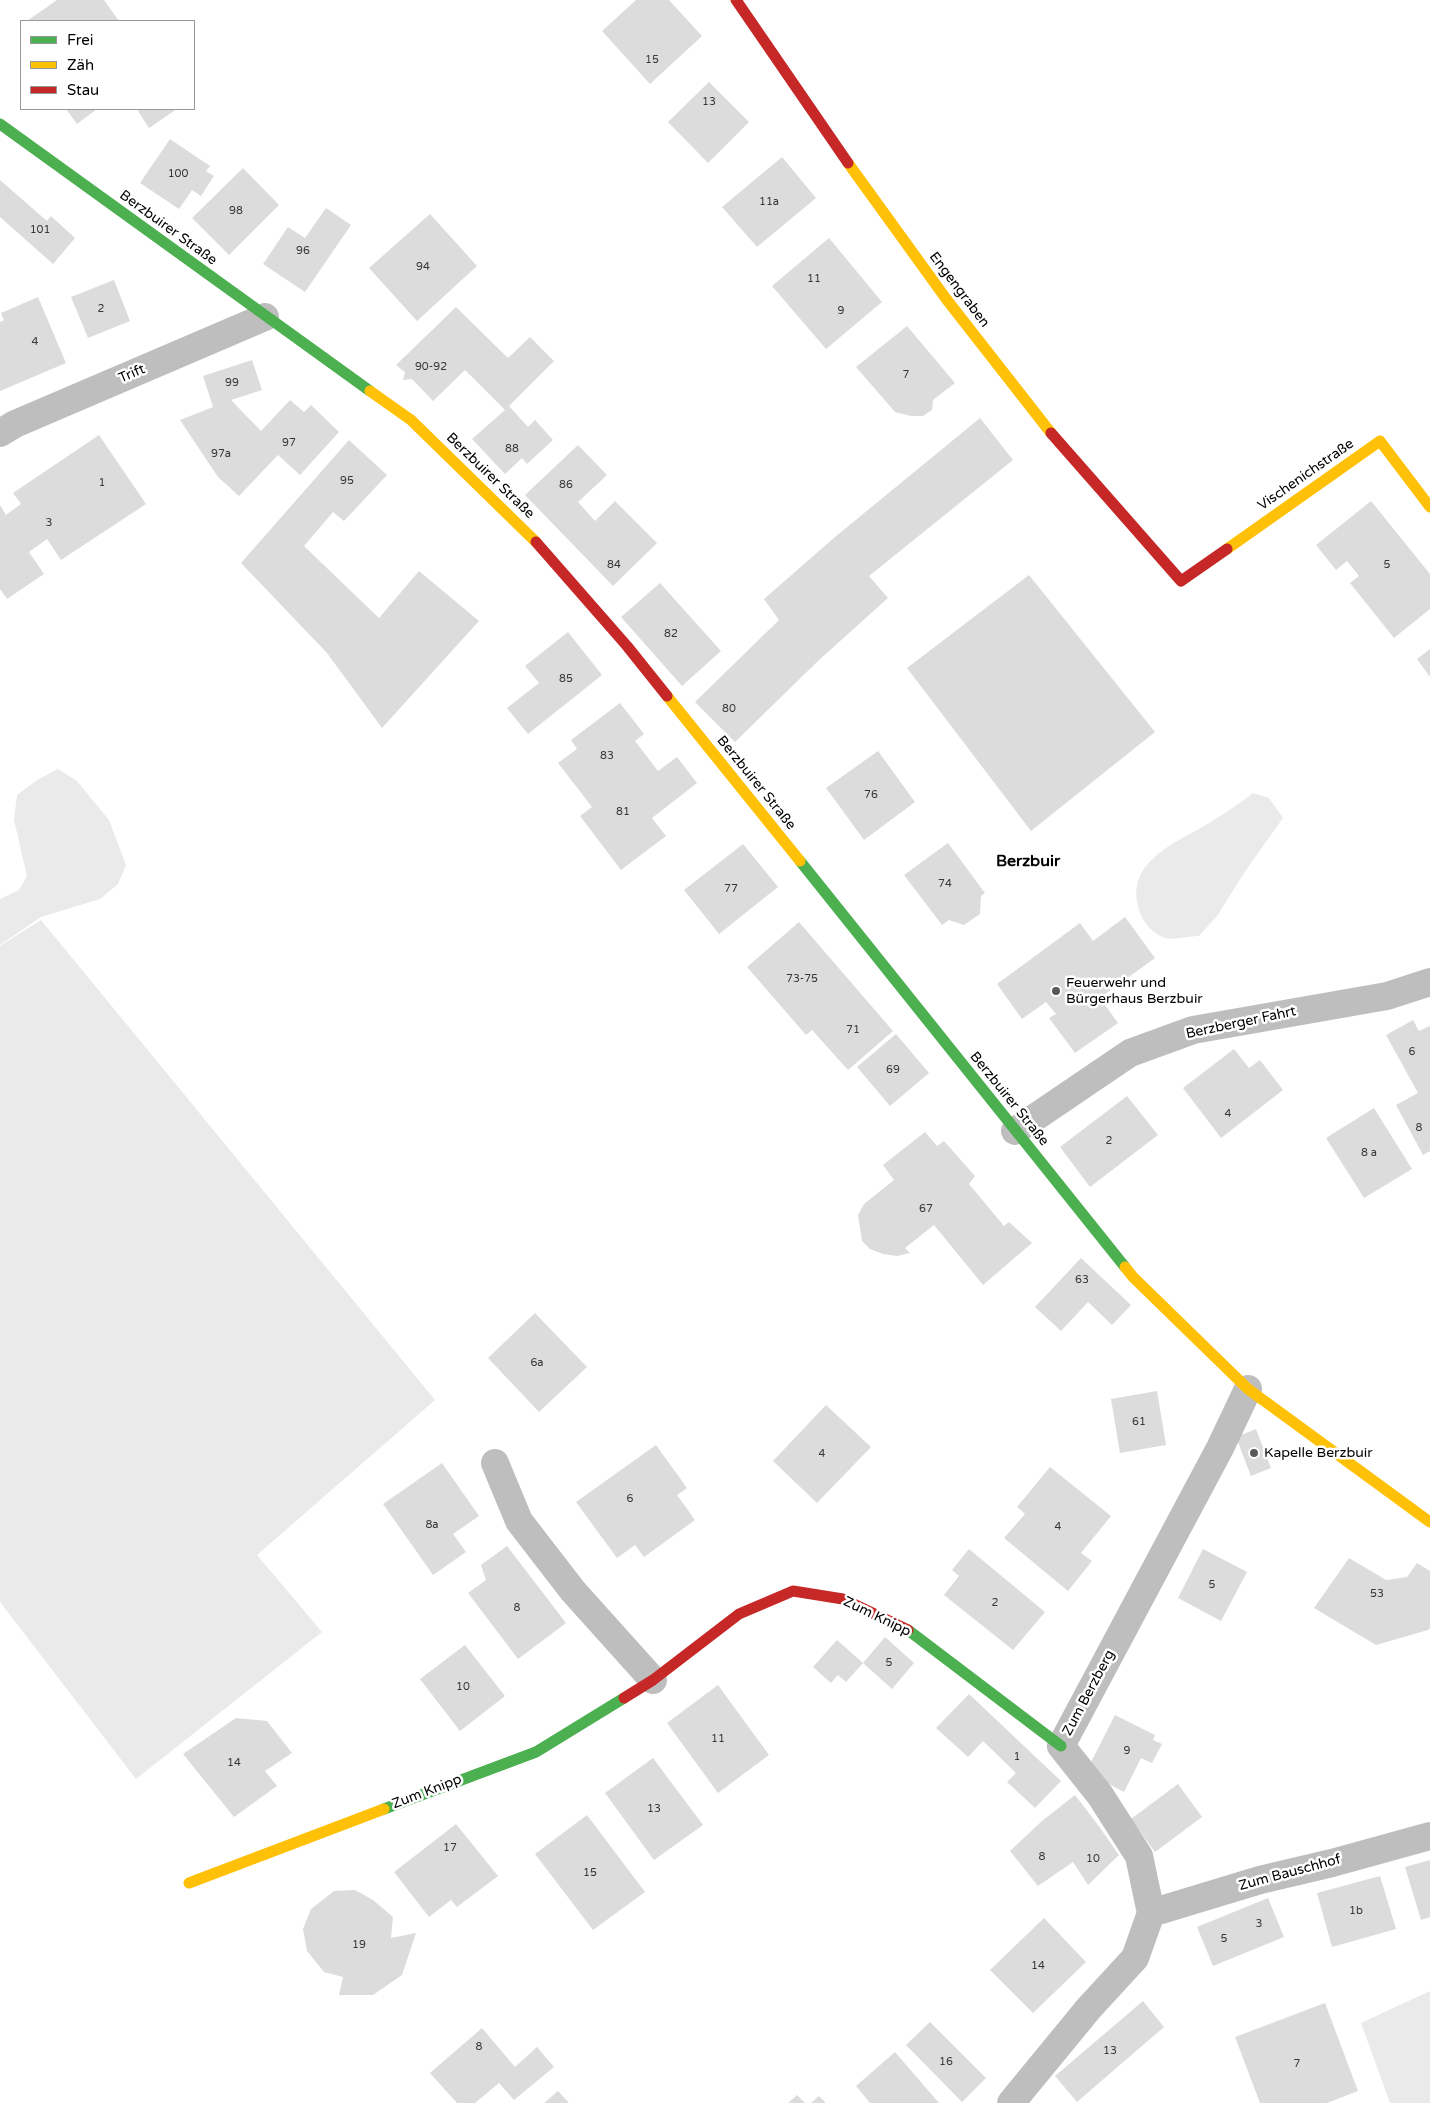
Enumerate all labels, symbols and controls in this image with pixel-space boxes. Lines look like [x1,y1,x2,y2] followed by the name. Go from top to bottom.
[20,20,195,110] legend
[67,31,93,49] text: Frei
[645,53,659,67] house number: 15
[67,56,94,74] text: Zäh
[67,81,99,99] text: Stau
[702,95,716,109] house number: 13
[168,167,188,181] house number: 100
[116,187,220,269] street label: Berzbuirer Straße
[759,195,779,209] house number: 11a
[229,204,243,218] house number: 98
[30,223,50,237] house number: 101
[296,244,310,258] house number: 96
[925,249,993,331] street label: Engengraben
[416,260,430,274] house number: 94
[807,272,821,286] house number: 11
[98,302,104,316] house number: 2
[838,304,844,318] house number: 9
[32,335,38,349] house number: 4
[415,360,447,374] house number: 90-92
[116,361,148,387] street label: Trift
[903,368,909,382] house number: 7
[225,376,239,390] house number: 99
[442,430,538,522] street label: Berzbuirer Straße
[282,436,296,450] house number: 97
[1255,436,1357,514] street label: Vischenichstraße
[505,442,519,456] house number: 88
[211,447,231,461] house number: 97a
[340,474,354,488] house number: 95
[99,476,105,490] house number: 1
[559,478,573,492] house number: 86
[46,516,52,530] house number: 3
[607,558,621,572] house number: 84
[1384,558,1390,572] house number: 5
[664,627,678,641] house number: 82
[559,672,573,686] house number: 85
[722,702,736,716] house number: 80
[713,733,799,833] street label: Berzbuirer Straße
[600,749,614,763] house number: 83
[864,788,878,802] house number: 76
[616,805,630,819] house number: 81
[996,852,1060,872] district label: Berzbuir
[938,877,952,891] house number: 74
[724,882,738,896] house number: 77
[786,972,818,986] house number: 73-75
[1066,975,1203,1008] place label: Feuerwehr und Bürgerhaus Berzbuir
[1050,985,1062,997] marker: Feuerwehr und Bürgerhaus Berzbuir
[1184,1003,1298,1043] street label: Berzberger Fahrt
[846,1023,860,1037] house number: 71
[1409,1045,1415,1059] house number: 6
[966,1049,1052,1149] street label: Berzbuirer Straße
[886,1063,900,1077] house number: 69
[1225,1107,1231,1121] house number: 4
[1416,1121,1422,1135] house number: 8
[1106,1134,1112,1148] house number: 2
[1361,1146,1377,1160] house number: 8 a
[919,1202,933,1216] house number: 67
[1075,1273,1089,1287] house number: 63
[530,1356,544,1370] house number: 6a
[1132,1415,1146,1429] house number: 61
[1264,1445,1373,1461] place label: Kapelle Berzbuir
[819,1447,825,1461] house number: 4
[1248,1447,1260,1459] marker: Kapelle Berzbuir
[627,1492,633,1506] house number: 6
[425,1518,439,1532] house number: 8a
[1055,1520,1061,1534] house number: 4
[1209,1578,1215,1592] house number: 5
[1370,1587,1384,1601] house number: 53
[841,1593,913,1641] street label: Zum Knipp
[992,1596,998,1610] house number: 2
[514,1601,520,1615] house number: 8
[1059,1647,1119,1739] street label: Zum Berzberg
[886,1656,892,1670] house number: 5
[456,1680,470,1694] house number: 10
[711,1732,725,1746] house number: 11
[1124,1744,1130,1758] house number: 9
[1014,1750,1020,1764] house number: 1
[227,1756,241,1770] house number: 14
[390,1771,464,1813] street label: Zum Knipp
[647,1802,661,1816] house number: 13
[443,1841,457,1855] house number: 17
[1039,1850,1045,1864] house number: 8
[1237,1851,1343,1895] street label: Zum Bauschhof
[1086,1852,1100,1866] house number: 10
[583,1866,597,1880] house number: 15
[1349,1904,1363,1918] house number: 1b
[1256,1917,1262,1931] house number: 3
[1221,1932,1227,1946] house number: 5
[352,1938,366,1952] house number: 19
[1031,1959,1045,1973] house number: 14
[476,2040,482,2054] house number: 8
[1103,2044,1117,2058] house number: 13
[939,2055,953,2069] house number: 16
[1294,2057,1300,2071] house number: 7

